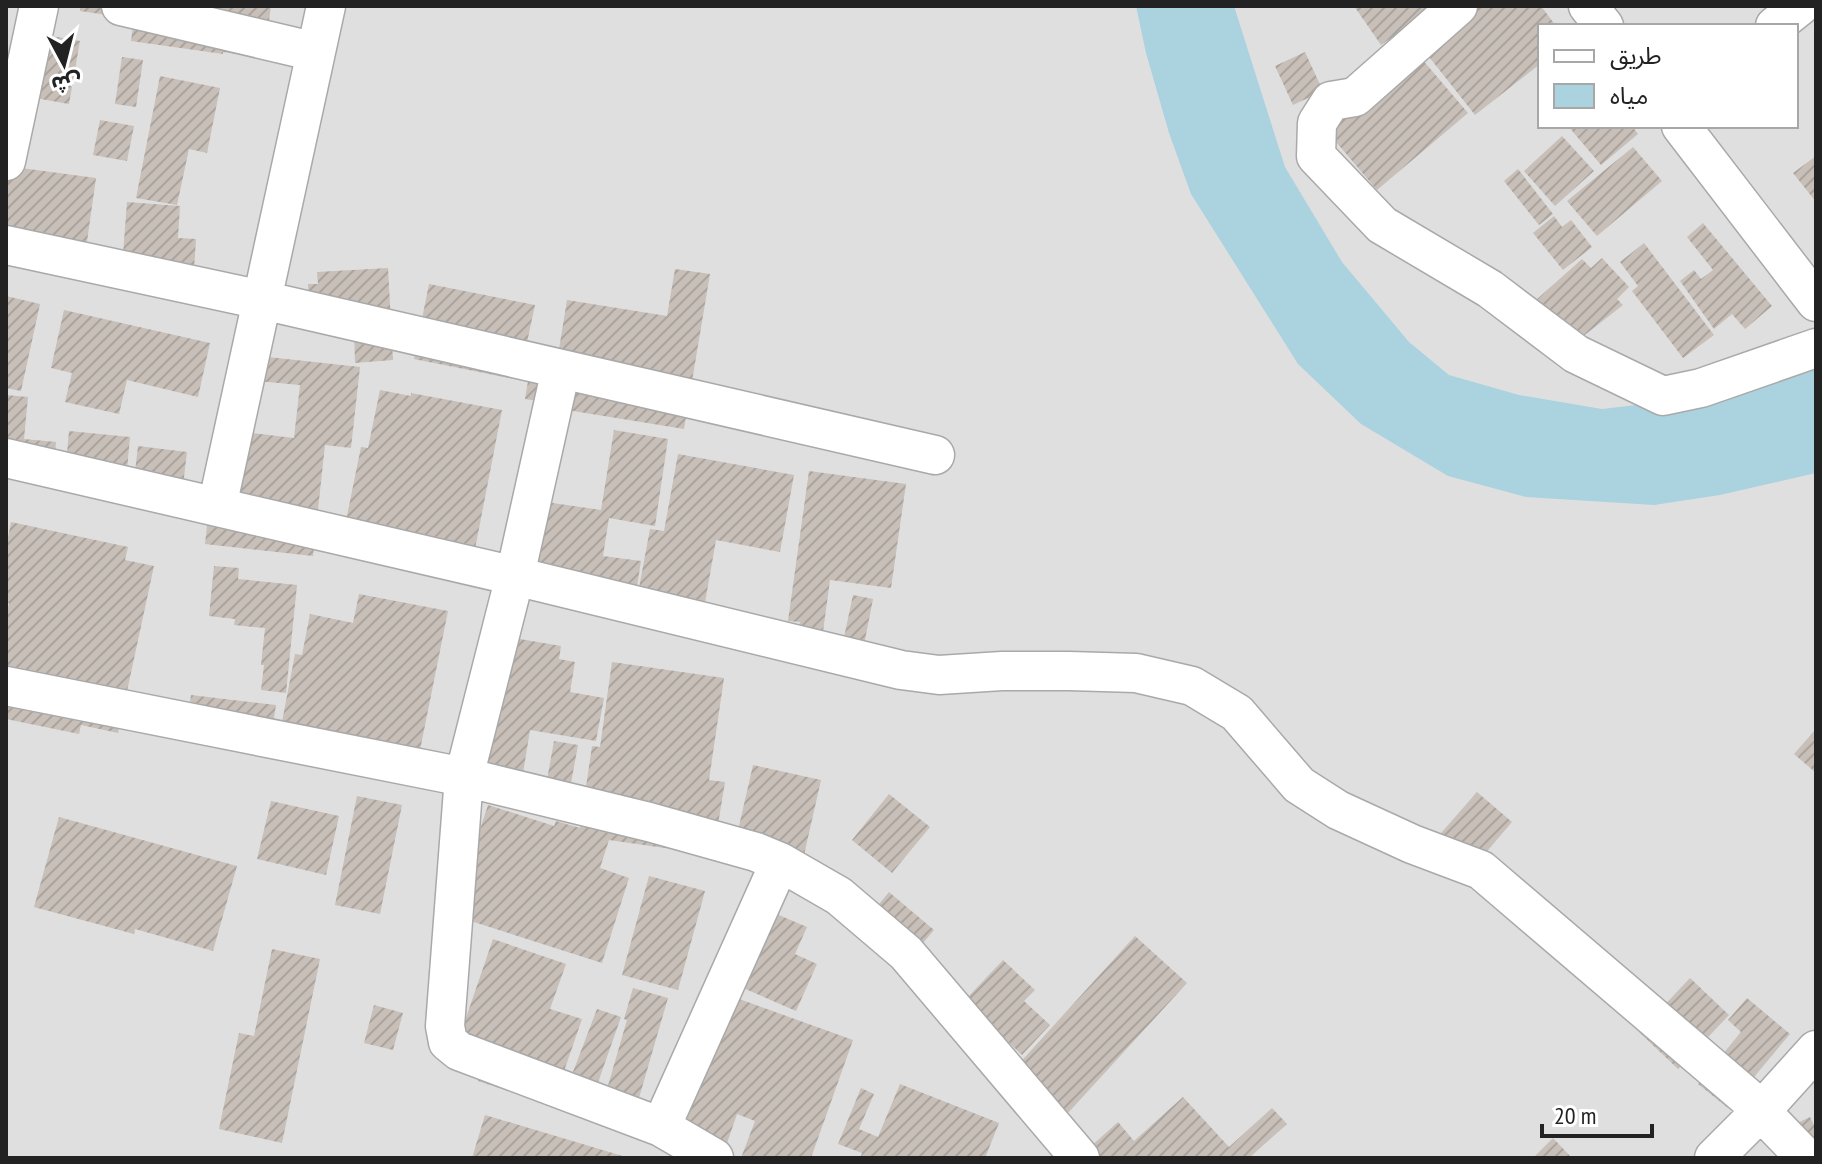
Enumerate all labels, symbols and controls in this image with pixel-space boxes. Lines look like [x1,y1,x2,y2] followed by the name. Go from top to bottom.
[24,24,104,104] north arrow
[1538,24,1798,128] legend
[1610,40,1662,71] text: طريق
[50,68,83,100] text: ش
[1610,80,1648,111] text: مياه
[1542,1088,1652,1138] scale bar
[1554,1100,1596,1131] text: 20 m

